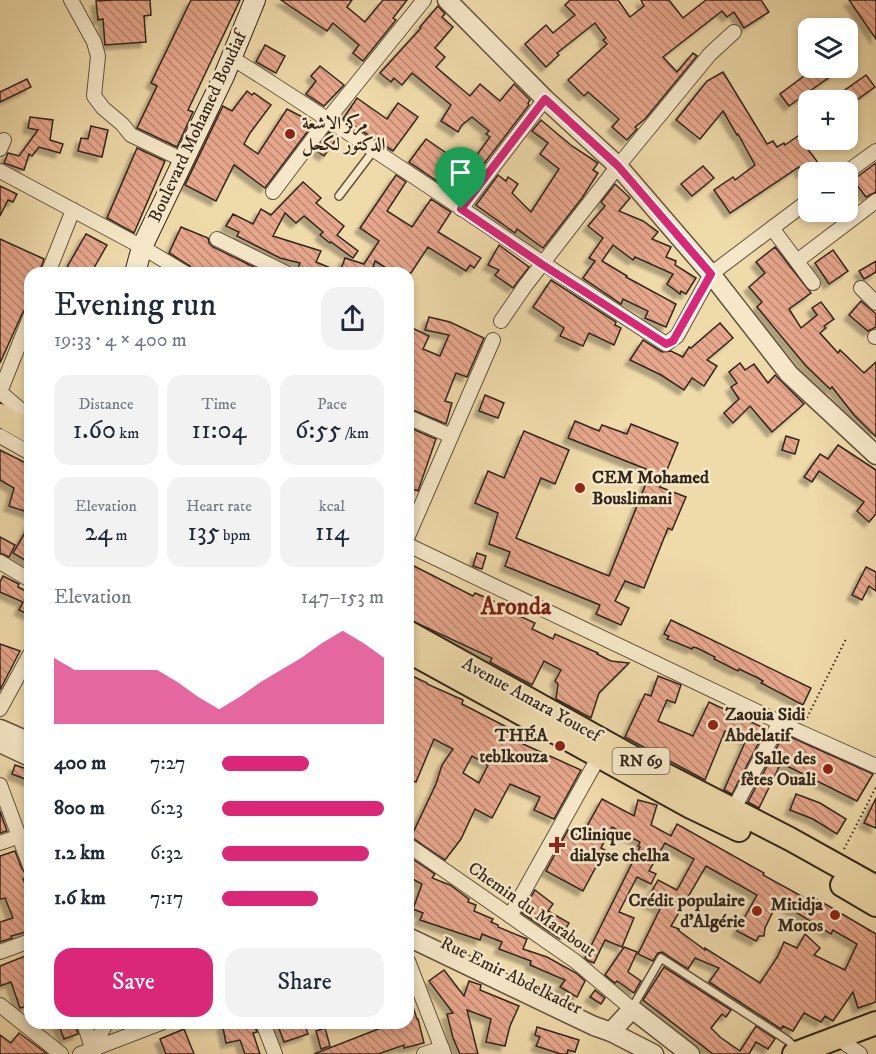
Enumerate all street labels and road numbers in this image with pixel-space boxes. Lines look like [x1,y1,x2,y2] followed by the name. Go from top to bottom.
[144,25,253,226] street label: Boulevard Mohamed Boudiaf
[458,653,607,749] street label: Avenue Amara Youcef
[612,748,670,774] road number: RN 69
[463,857,601,963] street label: Chemin du Marabout
[437,932,586,1020] street label: Rue Emir Abdelkader

